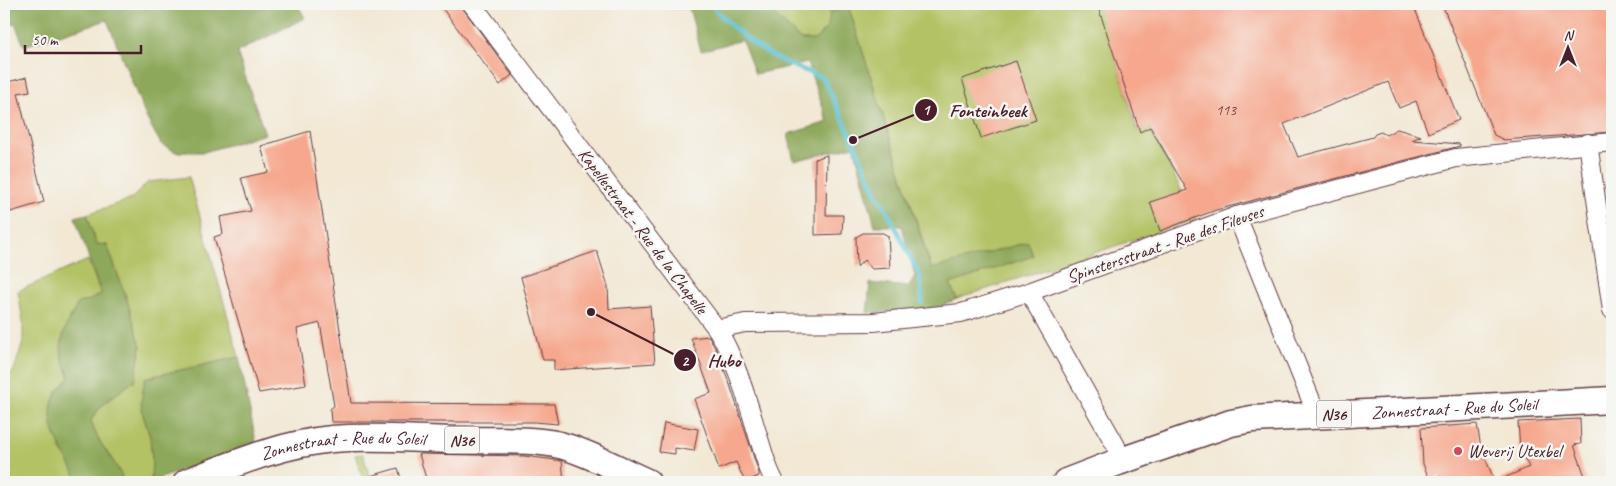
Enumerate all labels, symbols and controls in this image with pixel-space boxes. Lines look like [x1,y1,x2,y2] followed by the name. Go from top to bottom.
[25,22,141,54] scale bar
[1544,22,1594,72] north arrow
[1564,27,1575,44] text: N
[32,31,59,50] text: 50 m
[914,93,1036,127] callout: Fonteinbeek
[949,99,1029,123] text: Fonteinbeek
[923,101,932,120] text: 1
[1216,101,1237,120] house number: 113
[573,144,713,319] street label: Kapellestraat - Rue de la Chapelle
[1064,199,1268,288] street label: Spinstersstraat - Rue des Fileuses
[673,343,751,377] callout: Hubo
[707,349,743,373] text: Hubo
[682,352,690,371] text: 2
[1371,393,1541,424] street label: Zonnestraat - Rue du Soleil
[1316,400,1352,428] road number: N36
[258,426,429,465] street label: Zonnestraat - Rue du Soleil
[444,426,480,454] road number: N36
[1468,440,1564,462] place label: Weverij Utexbel
[1452,445,1464,457] marker: Weverij Utexbel

